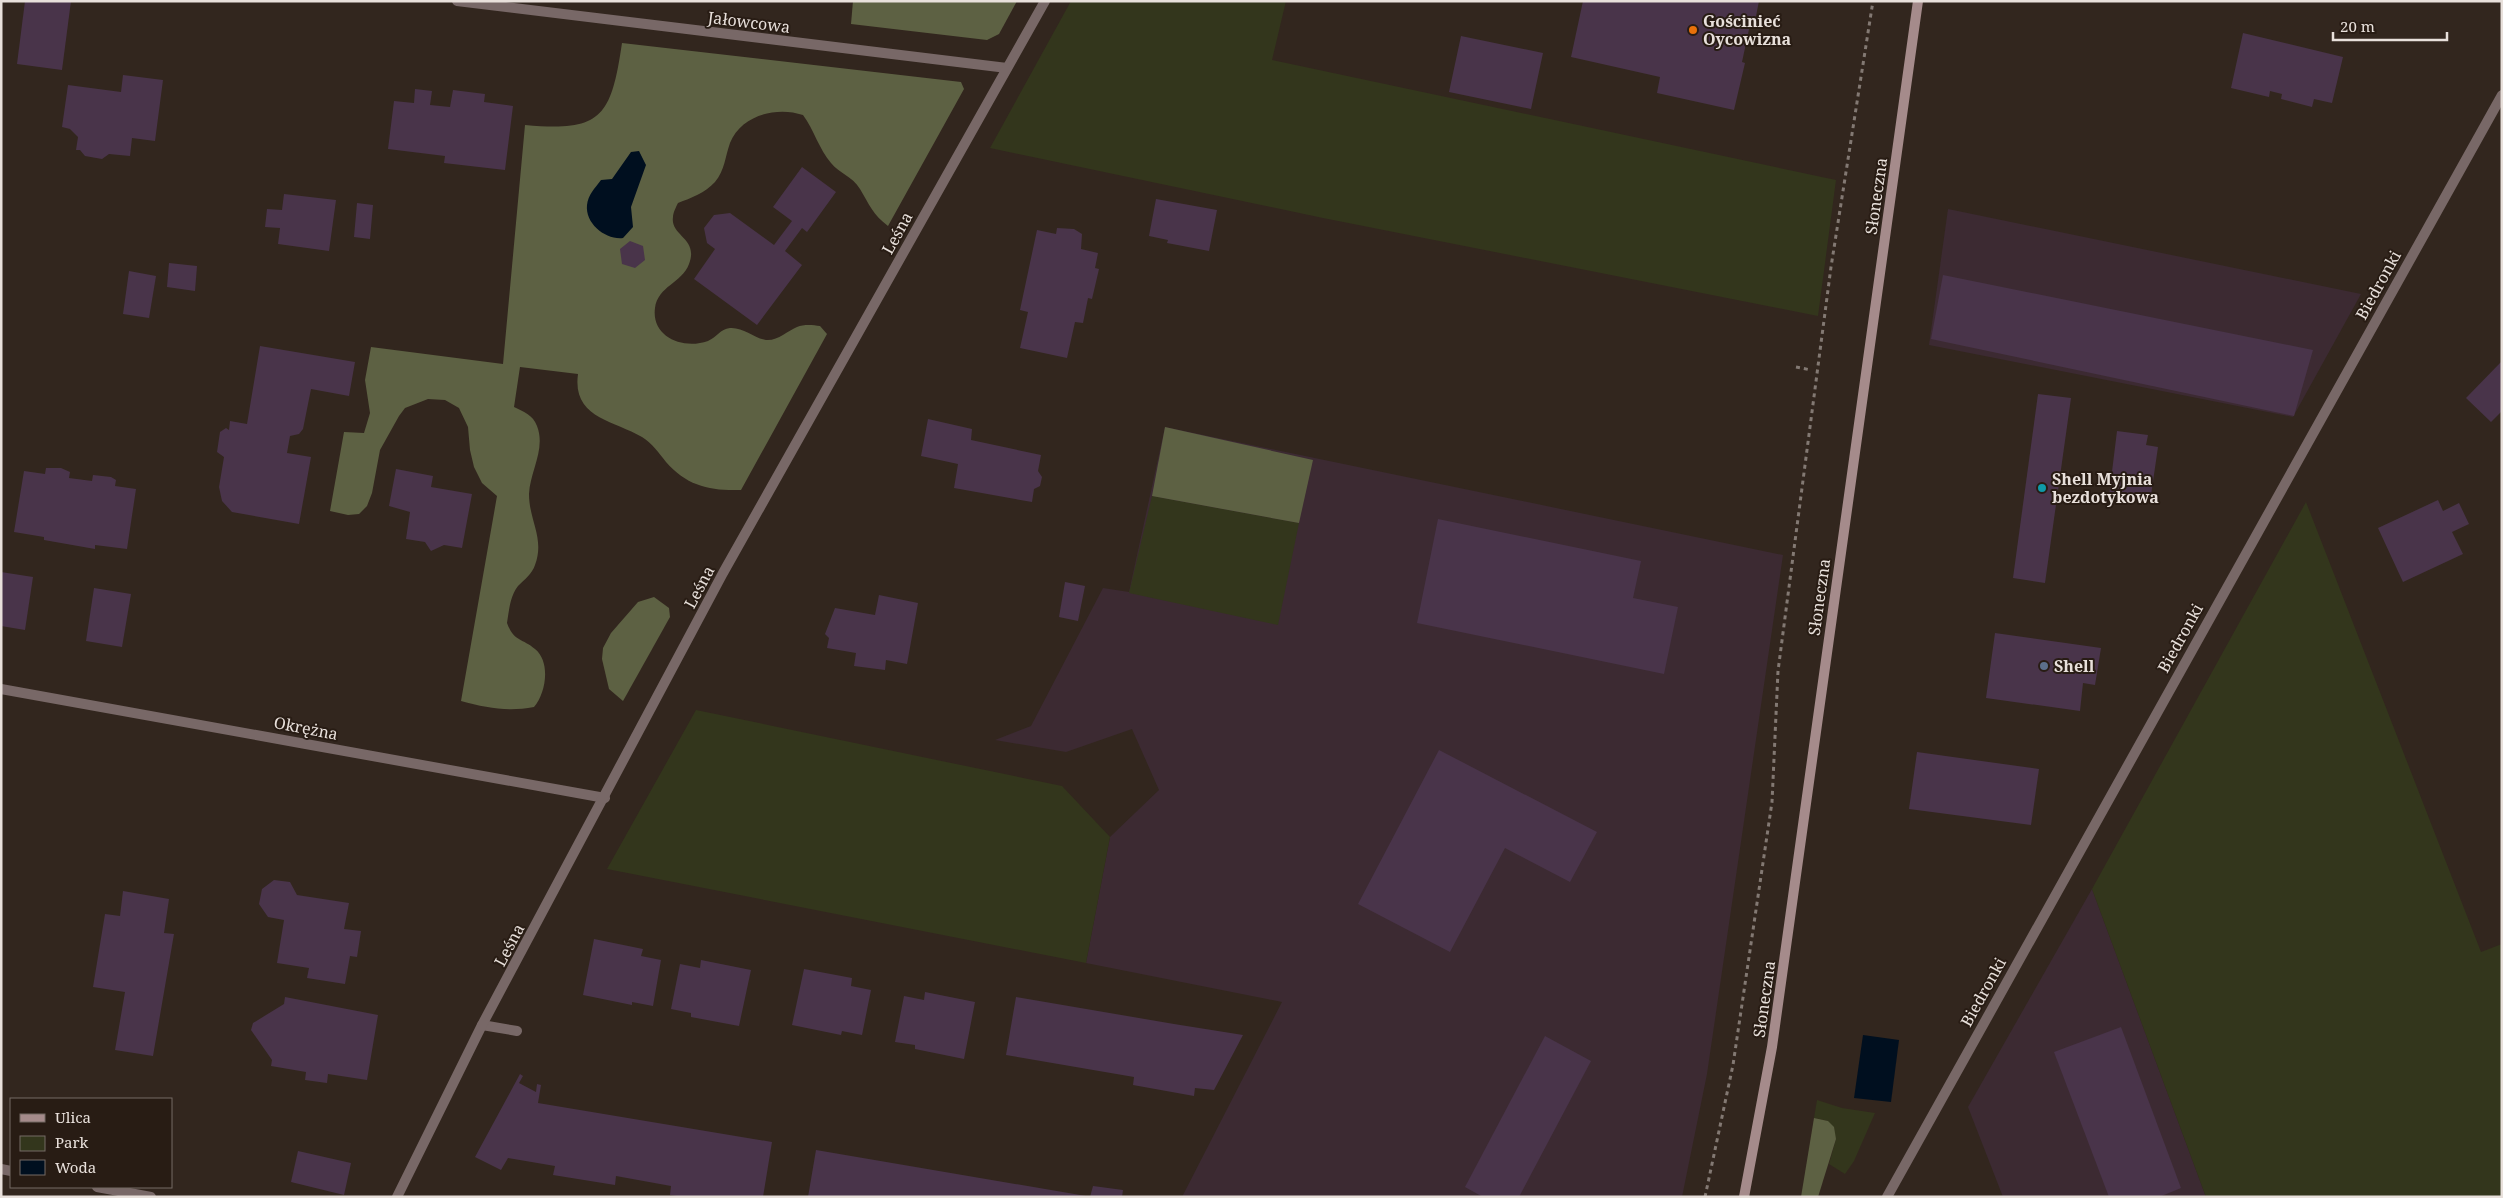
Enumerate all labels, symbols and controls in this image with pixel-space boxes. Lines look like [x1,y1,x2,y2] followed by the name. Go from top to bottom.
[706,6,791,38] street label: Jałowcowa
[1703,10,1792,50] place label: Gościnieć Oycowizna
[2333,10,2447,42] scale bar
[2340,16,2375,36] text: 20 m
[1687,24,1699,36] marker: Gościnieć Oycowizna
[1860,156,1892,236] street label: Słoneczna
[876,208,918,258] street label: Leśna
[2350,247,2406,323] street label: Biedronki
[2052,468,2159,508] place label: Shell Myjnia bezdotykowa
[2036,482,2048,494] marker: Shell Myjnia bezdotykowa
[1803,557,1835,637] street label: Słoneczna
[679,562,719,612] street label: Leśna
[2152,600,2208,676] street label: Biedronki
[2054,655,2095,677] place label: Shell
[2038,660,2050,672] marker: Shell
[272,711,340,745] street label: Okrężna
[489,920,529,970] street label: Leśna
[1955,954,2011,1030] street label: Biedronki
[1748,959,1780,1039] street label: Słoneczna
[10,1098,172,1188] legend
[55,1107,91,1127] text: Ulica
[55,1132,89,1152] text: Park
[55,1157,96,1177] text: Woda

